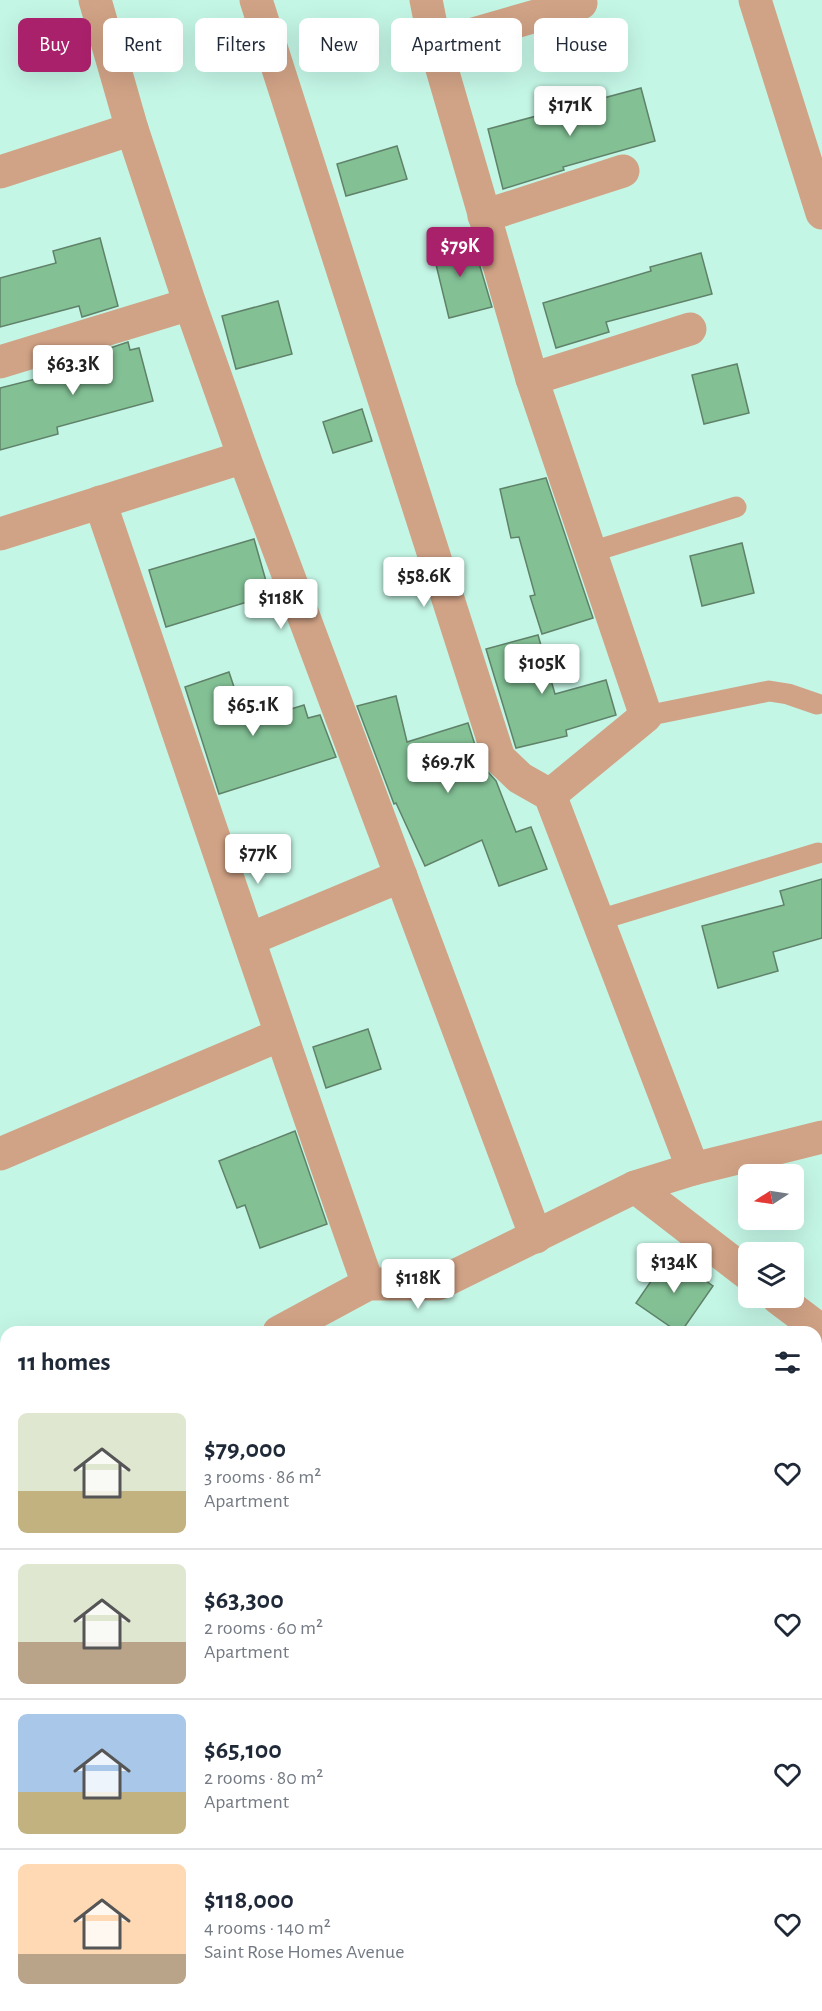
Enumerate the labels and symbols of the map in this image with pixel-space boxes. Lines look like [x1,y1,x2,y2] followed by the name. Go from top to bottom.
[528,86,612,137] pin: $171K
[424,227,496,278] pin: $79K
[24,345,122,396] pin: $63.3K
[375,557,473,608] pin: $58.6K
[239,579,323,630] pin: $118K
[500,644,584,695] pin: $105K
[204,686,302,737] pin: $65.1K
[399,743,497,794] pin: $69.7K
[222,834,294,885] pin: $77K
[738,1164,804,1230] north arrow
[632,1243,716,1294] pin: $134K
[376,1259,460,1310] pin: $118K

